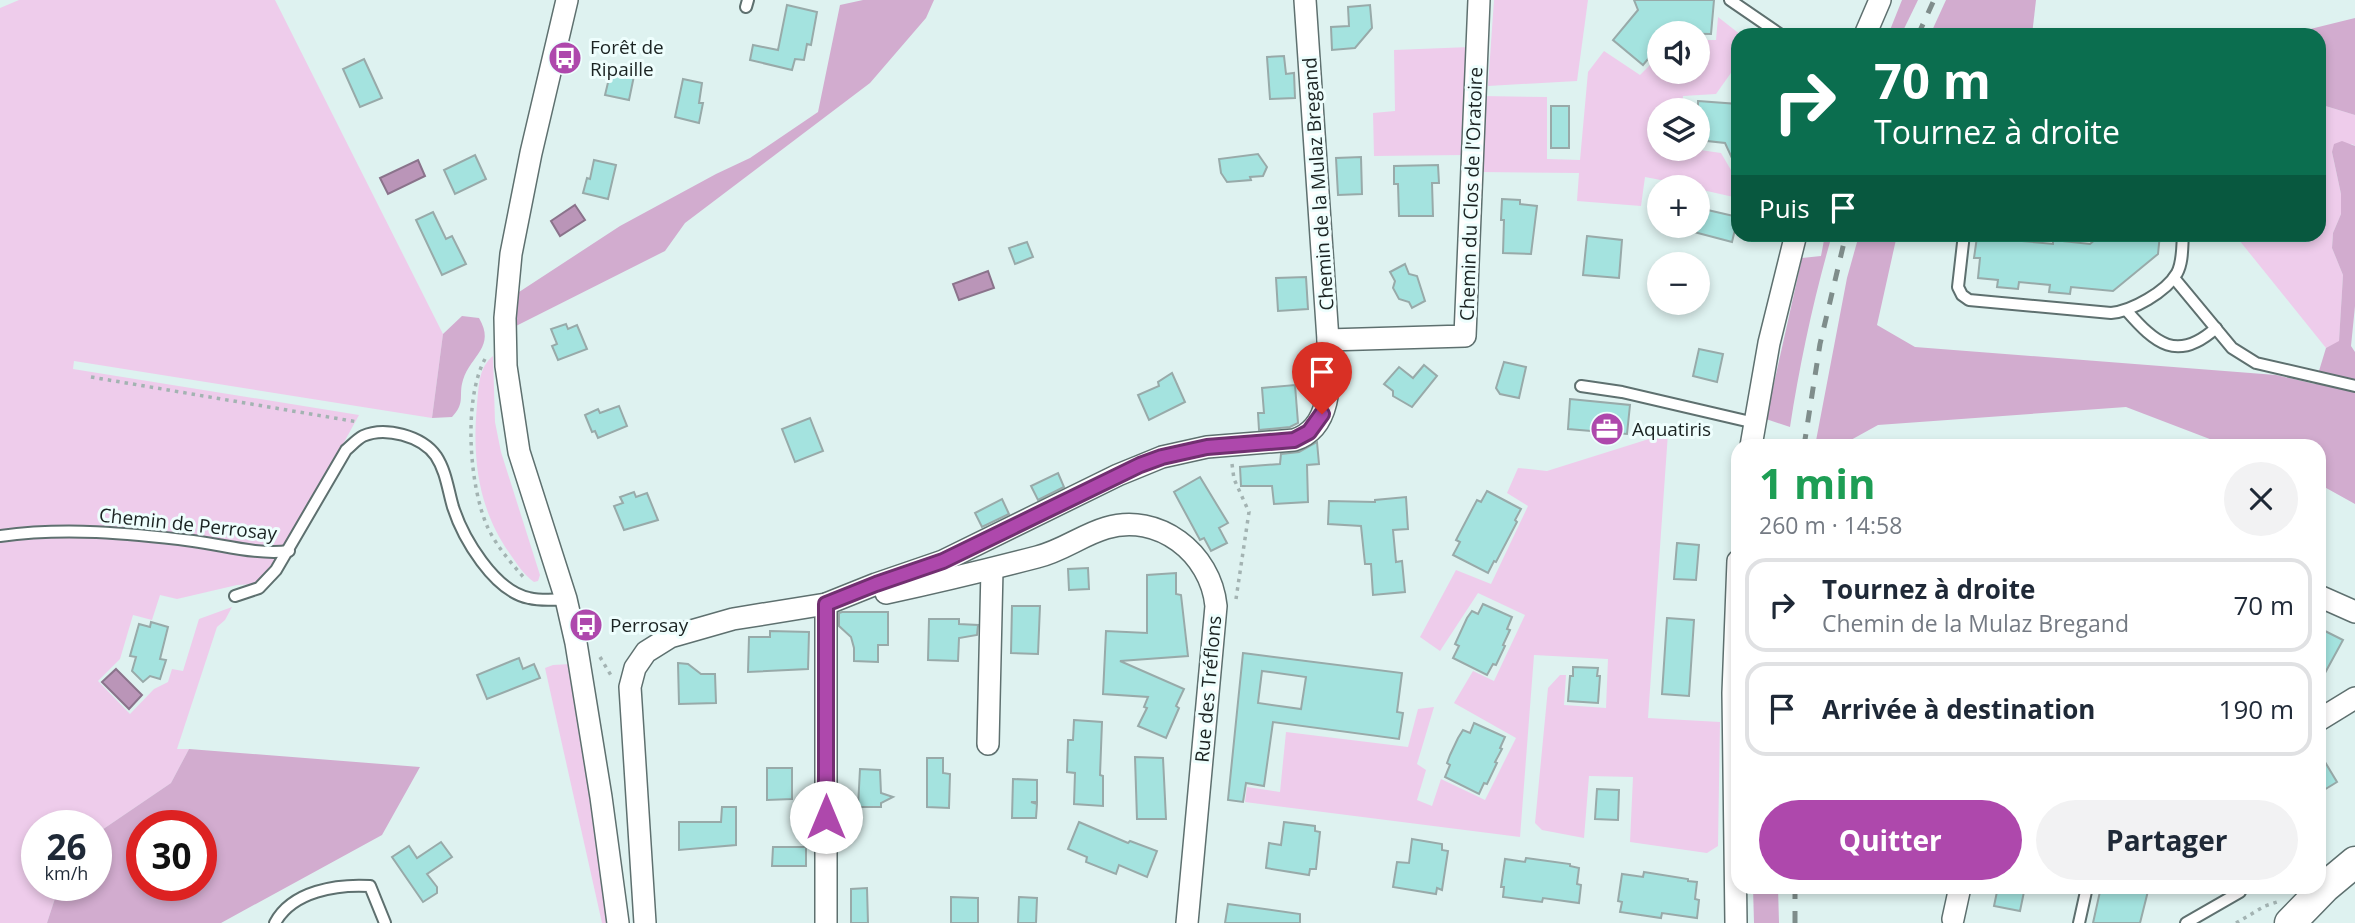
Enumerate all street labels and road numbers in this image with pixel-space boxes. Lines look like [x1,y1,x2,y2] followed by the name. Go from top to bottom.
[1296,57,1340,311] street label: Chemin de la Mulaz Bregand
[1454,66,1488,322] street label: Chemin du Clos de l'Oratoire
[98,502,279,546] street label: Chemin de Perrosay
[1189,614,1227,764] street label: Rue des Tréflons

